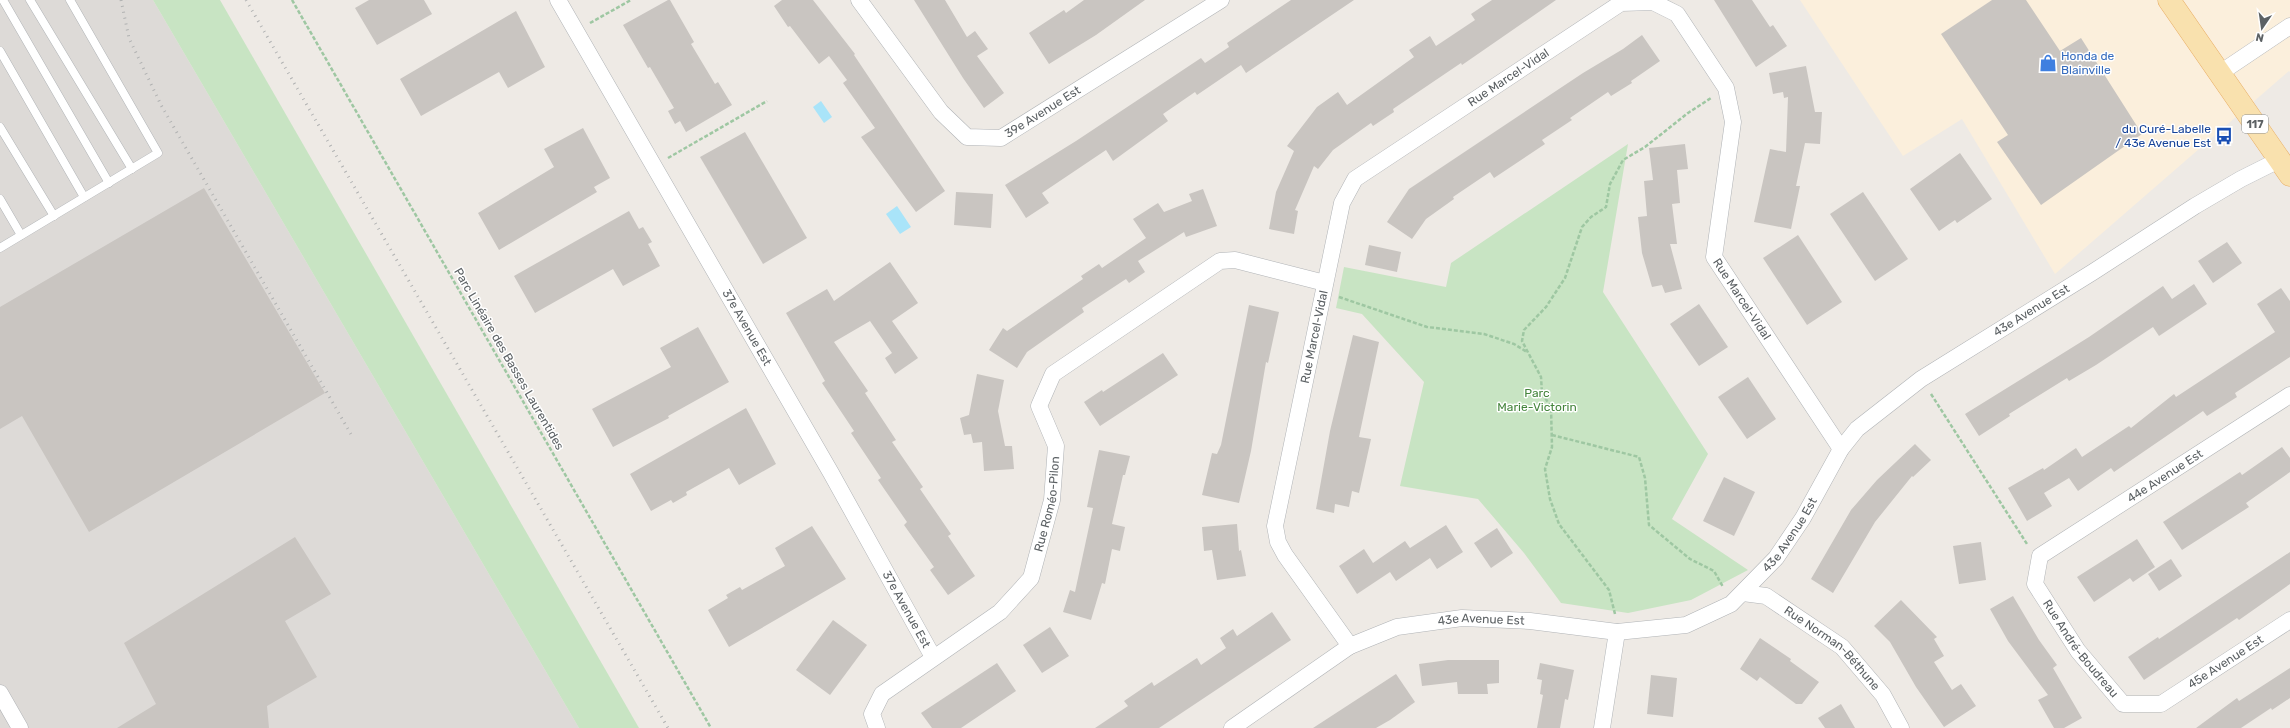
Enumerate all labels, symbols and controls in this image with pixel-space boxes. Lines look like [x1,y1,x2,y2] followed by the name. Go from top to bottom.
[2242,8,2282,48] north arrow
[2254,30,2265,44] text: N
[1465,46,1552,109] street label: Rue Marcel-Vidal
[2061,49,2115,77] place label: Honda de Blainville
[2038,53,2058,73] shop icon: Honda de Blainville
[1002,83,1083,141] street label: 39e Avenue Est
[2242,115,2268,133] road number: 117
[2115,122,2211,150] place label: du Curé-Labelle / 43e Avenue Est
[2214,126,2234,146] bus stop icon: du Curé-Labelle / 43e Avenue Est
[1710,256,1774,342] street label: Rue Marcel-Vidal
[451,266,567,452] street label: Parc Linéaire des Basses Laurentides
[1991,281,2072,339] street label: 43e Avenue Est
[719,287,775,368] street label: 37e Avenue Est
[1298,289,1331,385] street label: Rue Marcel-Vidal
[1497,386,1577,414] park label: Parc Marie-Victorin
[2125,446,2206,506] street label: 44e Avenue Est
[1031,456,1062,553] street label: Rue Roméo-Pilon
[1759,495,1820,575] street label: 43e Avenue Est
[880,568,934,651] street label: 37e Avenue Est
[2040,597,2121,700] street label: Rue André-Boudreau
[1781,603,1883,693] street label: Rue Norman-Béthune
[1437,611,1525,628] street label: 43e Avenue Est
[2185,632,2266,692] street label: 45e Avenue Est

